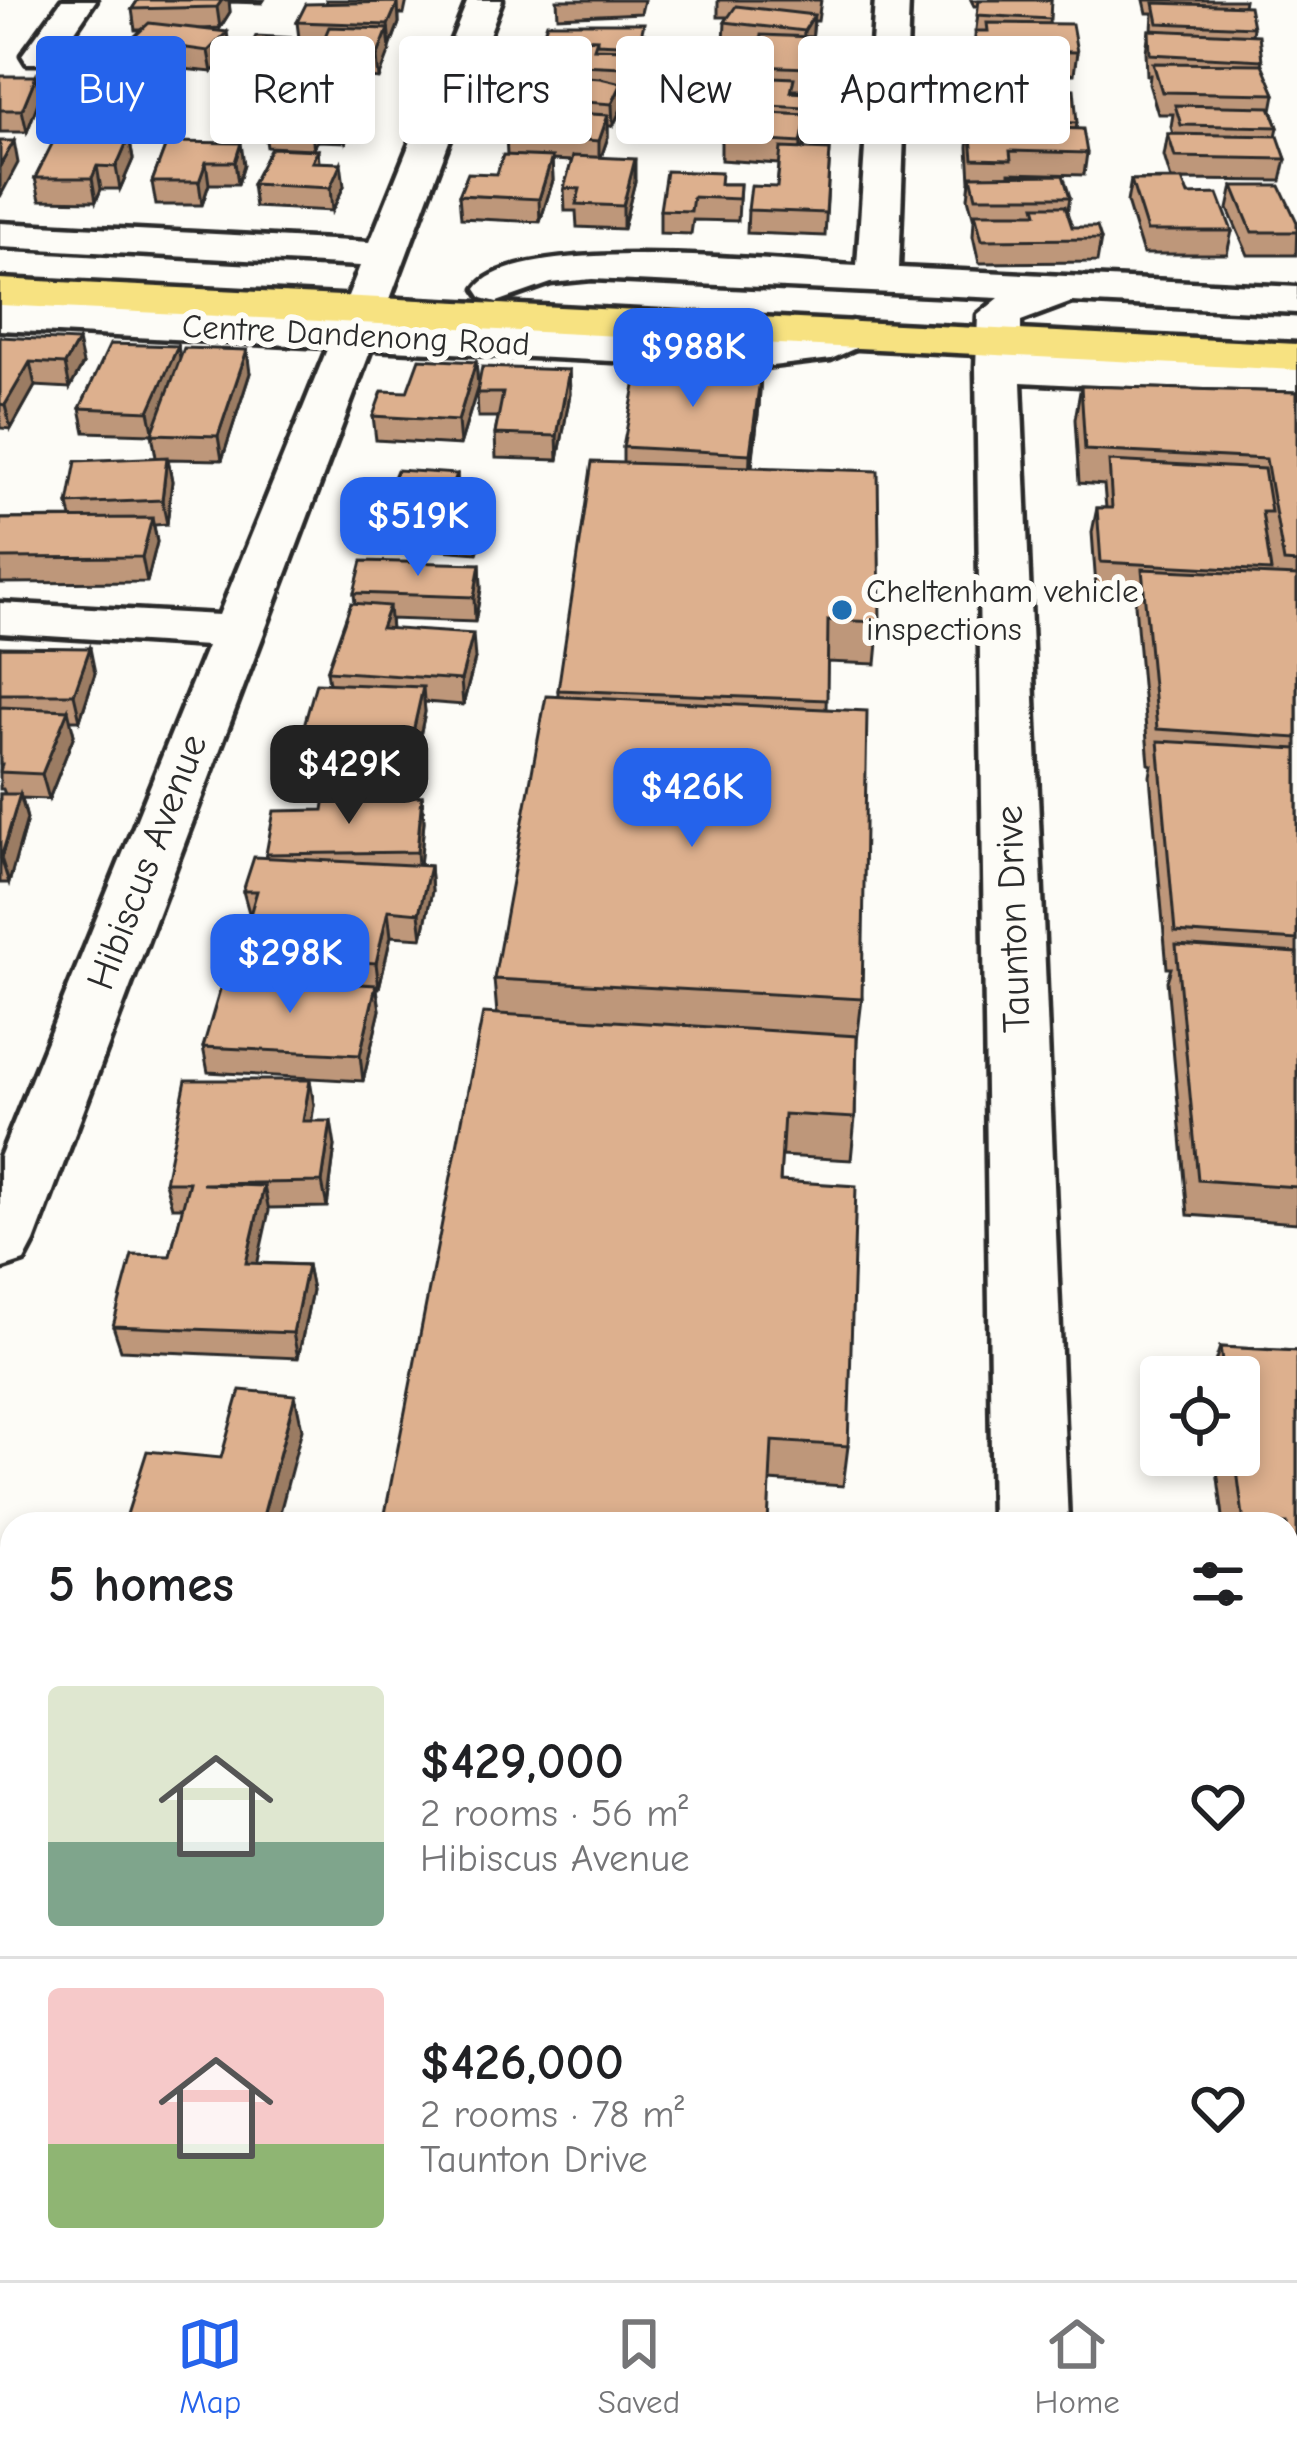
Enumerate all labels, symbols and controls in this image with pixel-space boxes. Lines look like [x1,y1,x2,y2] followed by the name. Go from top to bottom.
[36,36,186,144] chip: Buy
[210,36,375,144] chip: Rent
[399,36,592,144] chip: Filters
[616,36,774,144] chip: New
[798,36,1070,144] chip: Apartment
[181,307,531,363] street label: Centre Dandenong Road
[609,308,777,410] pin: $988K
[640,324,746,369] text: $988K
[334,477,502,579] pin: $519K
[367,493,469,538] text: $519K
[866,572,1139,648] place label: Cheltenham vehicle inspections
[829,597,855,623] marker: Cheltenham vehicle inspections
[265,725,433,827] pin: $429K
[78,728,216,996] street label: Hibiscus Avenue
[297,741,401,786] text: $429K
[608,748,776,850] pin: $426K
[640,764,744,809] text: $426K
[987,805,1039,1033] street label: Taunton Drive
[206,914,374,1016] pin: $298K
[237,930,343,975] text: $298K
[1140,1356,1260,1476] map controls
[1140,1356,1260,1476] button: locate
[1185,1551,1251,1617] icon: filters
[48,1555,234,1614] text: 5 homes
[420,1732,624,1791] text: $429,000
[144,1734,288,1878] icon: home
[1185,1773,1251,1839] icon: heart
[420,1791,688,1836] text: 2 rooms · 56 m²
[420,1836,690,1881] text: Hibiscus Avenue
[420,2033,624,2092] text: $426,000
[144,2036,288,2180] icon: home
[1185,2075,1251,2141] icon: heart
[420,2092,684,2137] text: 2 rooms · 78 m²
[420,2137,648,2182] text: Taunton Drive
[177,2311,243,2421] tab: Map
[598,2311,680,2421] tab: Saved
[1035,2311,1120,2421] tab: Home

